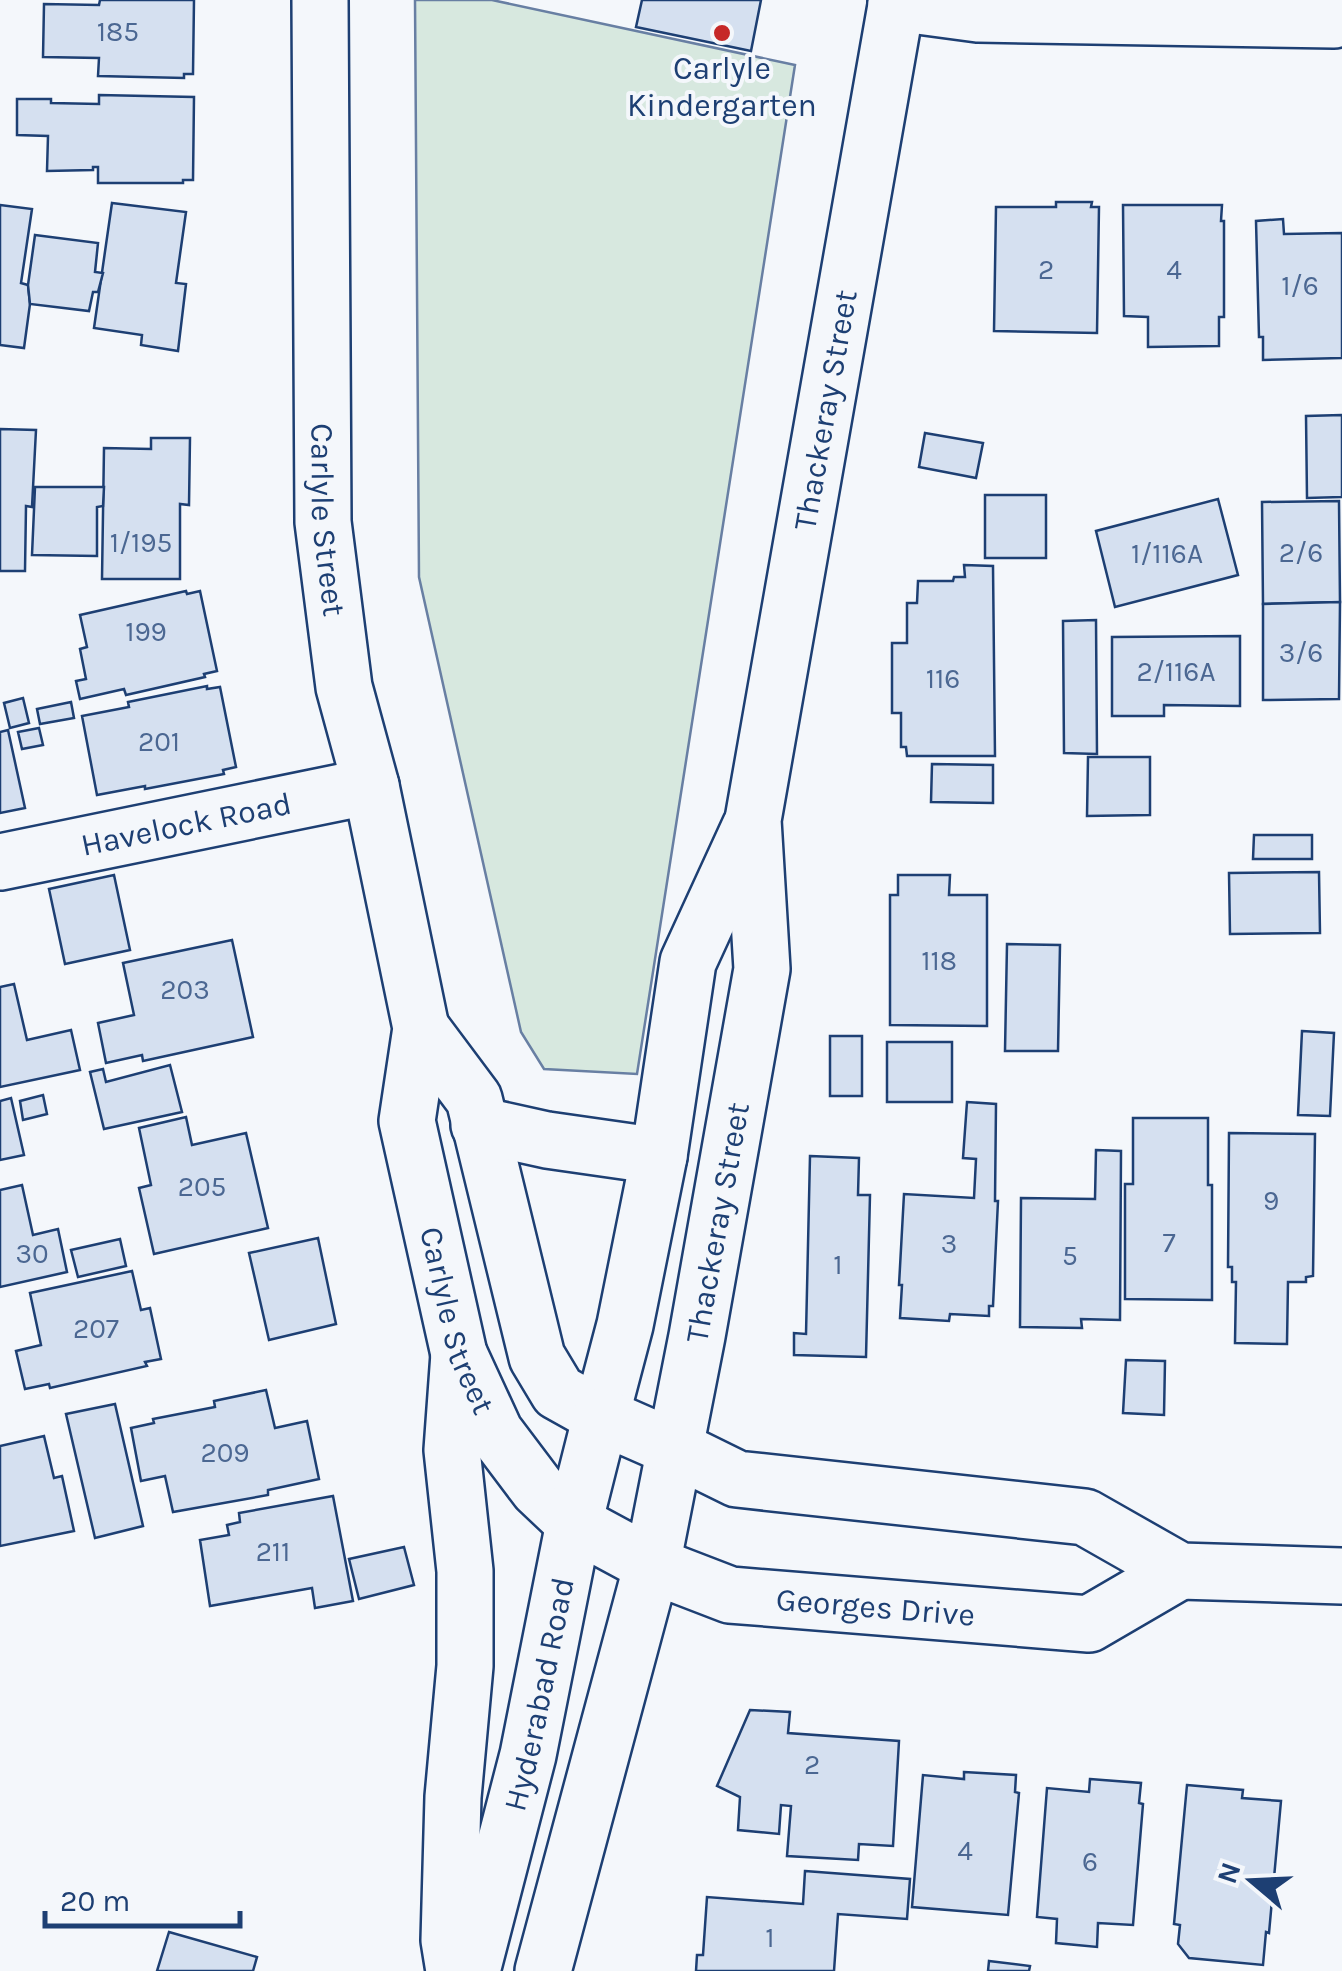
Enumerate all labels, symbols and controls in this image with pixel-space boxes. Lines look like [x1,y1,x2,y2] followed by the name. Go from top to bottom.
[97,15,139,48] house number: 185
[711,22,733,44] marker: Carlyle Kindergarten
[627,50,817,124] place label: Carlyle Kindergarten
[1038,253,1054,286] house number: 2
[1166,253,1182,286] house number: 4
[1281,269,1319,302] house number: 1/6
[786,287,865,533] street label: Thackeray Street
[303,423,353,618] street label: Carlyle Street
[110,526,172,559] house number: 1/195
[1279,536,1323,569] house number: 2/6
[1131,537,1203,570] house number: 1/116A
[125,615,167,648] house number: 199
[1279,636,1323,669] house number: 3/6
[1137,655,1215,688] house number: 2/116A
[926,662,960,695] house number: 116
[138,725,180,758] house number: 201
[78,785,295,864] street label: Havelock Road
[921,944,957,977] house number: 118
[160,973,210,1006] house number: 203
[678,1099,757,1346] street label: Thackeray Street
[178,1170,226,1203] house number: 205
[1263,1184,1279,1217] house number: 9
[412,1224,502,1420] street label: Carlyle Street
[1162,1226,1176,1259] house number: 7
[941,1227,957,1260] house number: 3
[15,1237,49,1270] house number: 30
[1062,1239,1078,1272] house number: 5
[833,1248,843,1281] house number: 1
[73,1312,119,1345] house number: 207
[200,1436,250,1469] house number: 209
[256,1535,290,1568] house number: 211
[496,1574,582,1815] street label: Hyderabad Road
[775,1581,976,1634] street label: Georges Drive
[804,1748,820,1781] house number: 2
[1202,1831,1302,1931] north arrow
[957,1834,973,1867] house number: 4
[1082,1845,1098,1878] house number: 6
[1210,1858,1248,1888] text: N
[45,1866,240,1928] scale bar
[60,1883,130,1919] text: 20 m
[765,1921,775,1954] house number: 1

